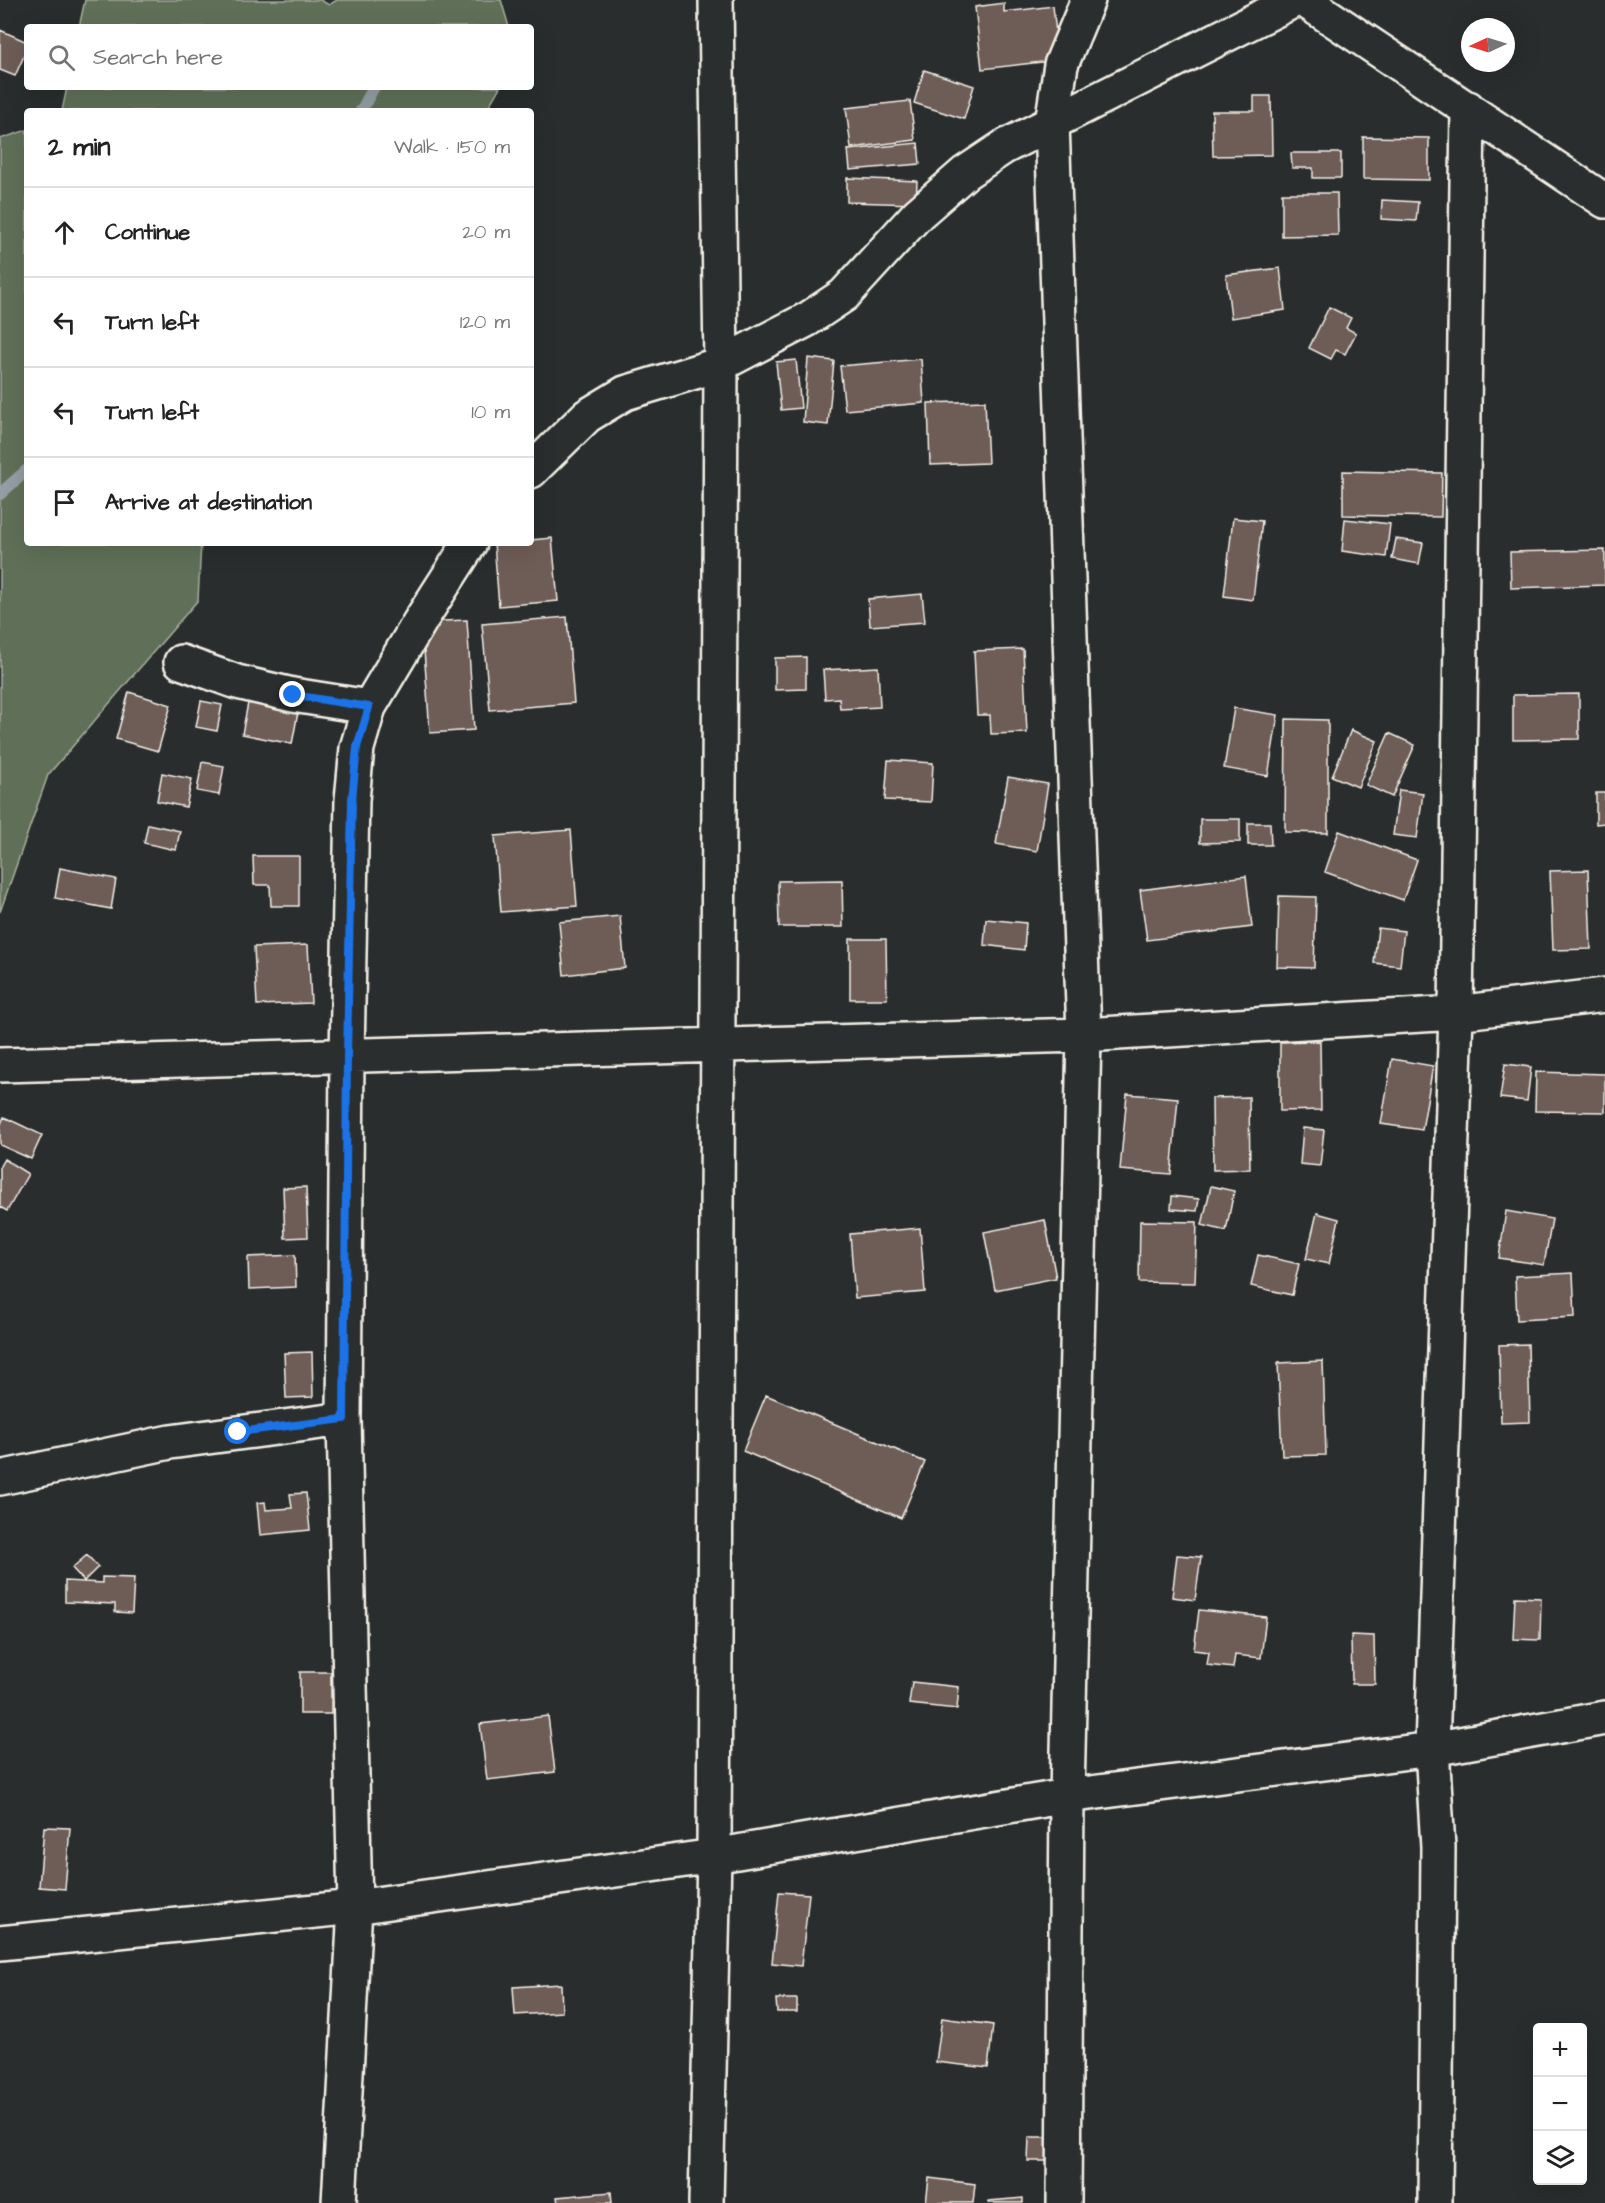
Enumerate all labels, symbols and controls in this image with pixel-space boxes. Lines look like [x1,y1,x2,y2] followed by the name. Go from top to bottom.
[1461,18,1515,72] north arrow
[24,24,534,90] search box
[45,41,78,74] icon: search
[93,42,223,73] text: Search here
[48,129,110,165] text: 2 min
[394,133,510,161] text: Walk · 150 m
[48,216,81,249] icon: ahead
[105,217,190,248] text: Continue
[462,218,510,246] text: 20 m
[48,306,81,339] icon: left
[105,307,199,338] text: Turn left
[460,308,510,336] text: 120 m
[48,396,81,429] icon: left
[105,397,199,428] text: Turn left
[471,398,510,426] text: 10 m
[48,486,81,519] icon: arrive
[105,487,312,518] text: Arrive at destination
[279,681,305,707] route end
[224,1418,250,1444] route start
[1533,2023,1587,2185] map controls
[1533,2023,1587,2077] button: +
[1533,2077,1587,2131] button: −
[1533,2131,1587,2185] button: layers

